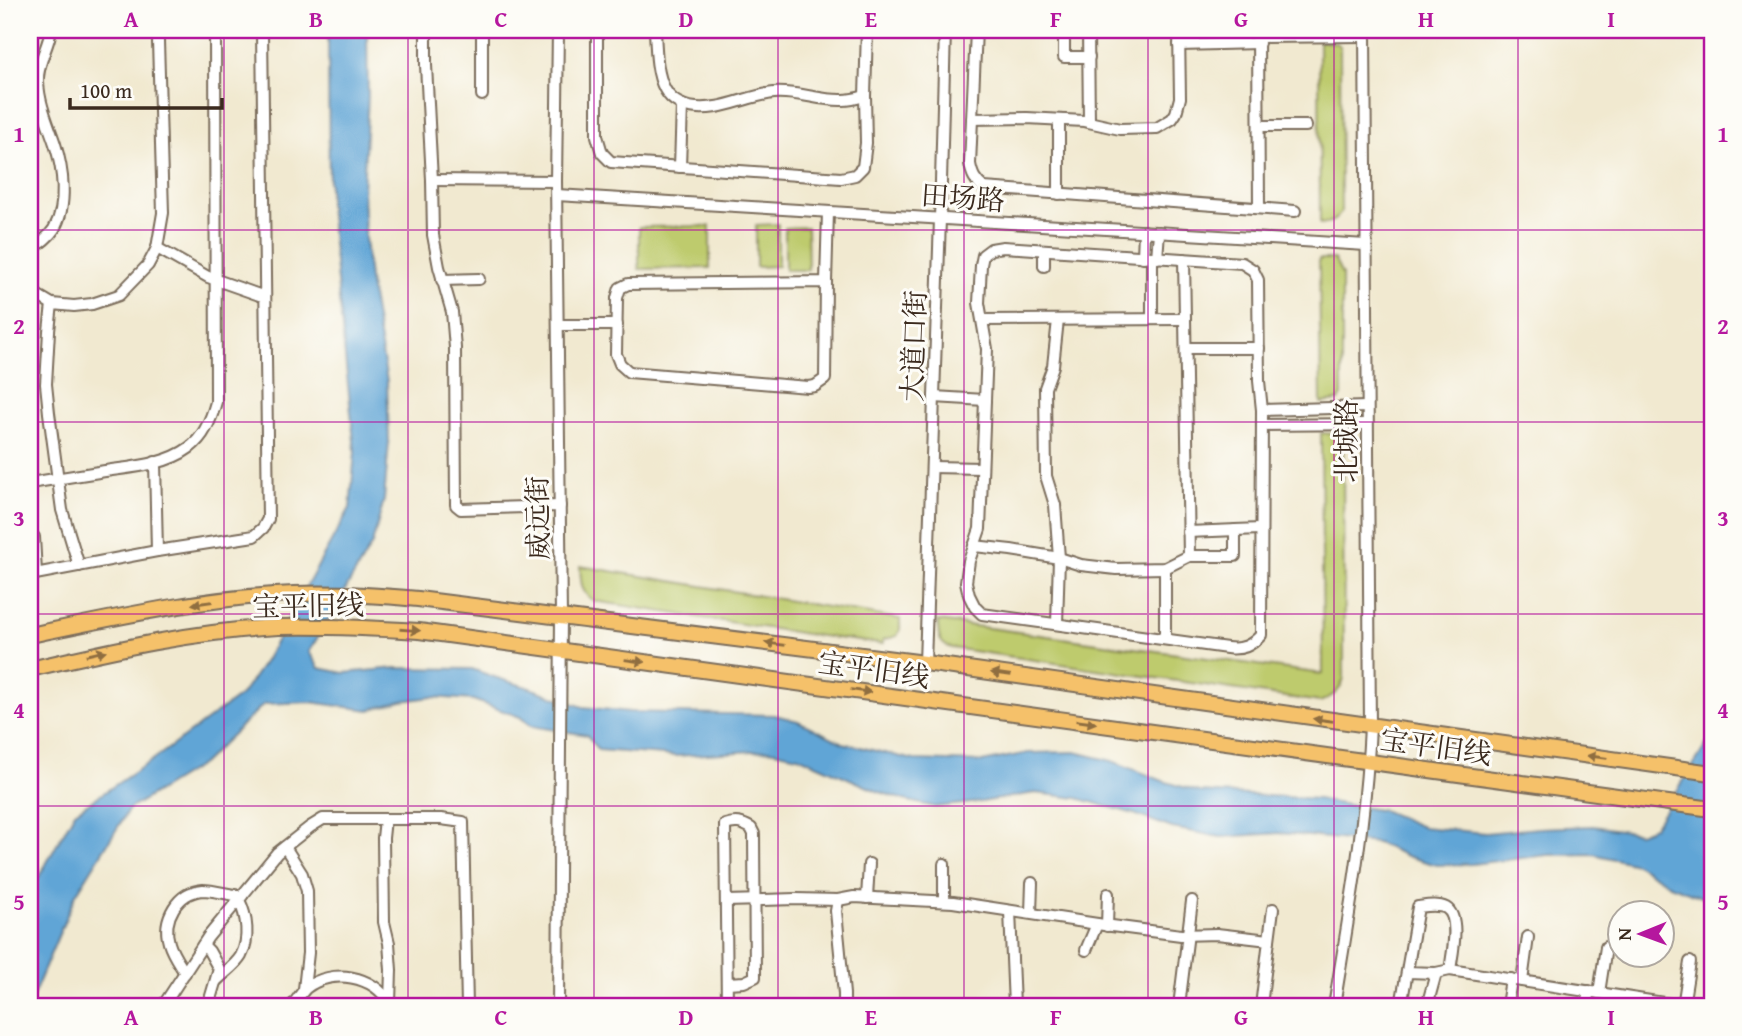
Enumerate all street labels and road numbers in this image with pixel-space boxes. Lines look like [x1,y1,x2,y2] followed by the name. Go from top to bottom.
[920,174,1006,220] street label: 田场路
[891,289,935,403] street label: 大道口街
[1325,399,1366,483] street label: 北城路
[516,476,558,560] street label: 威远街
[252,584,364,626] street label: 宝平旧线
[816,641,932,697] street label: 宝平旧线
[1378,718,1494,774] street label: 宝平旧线

